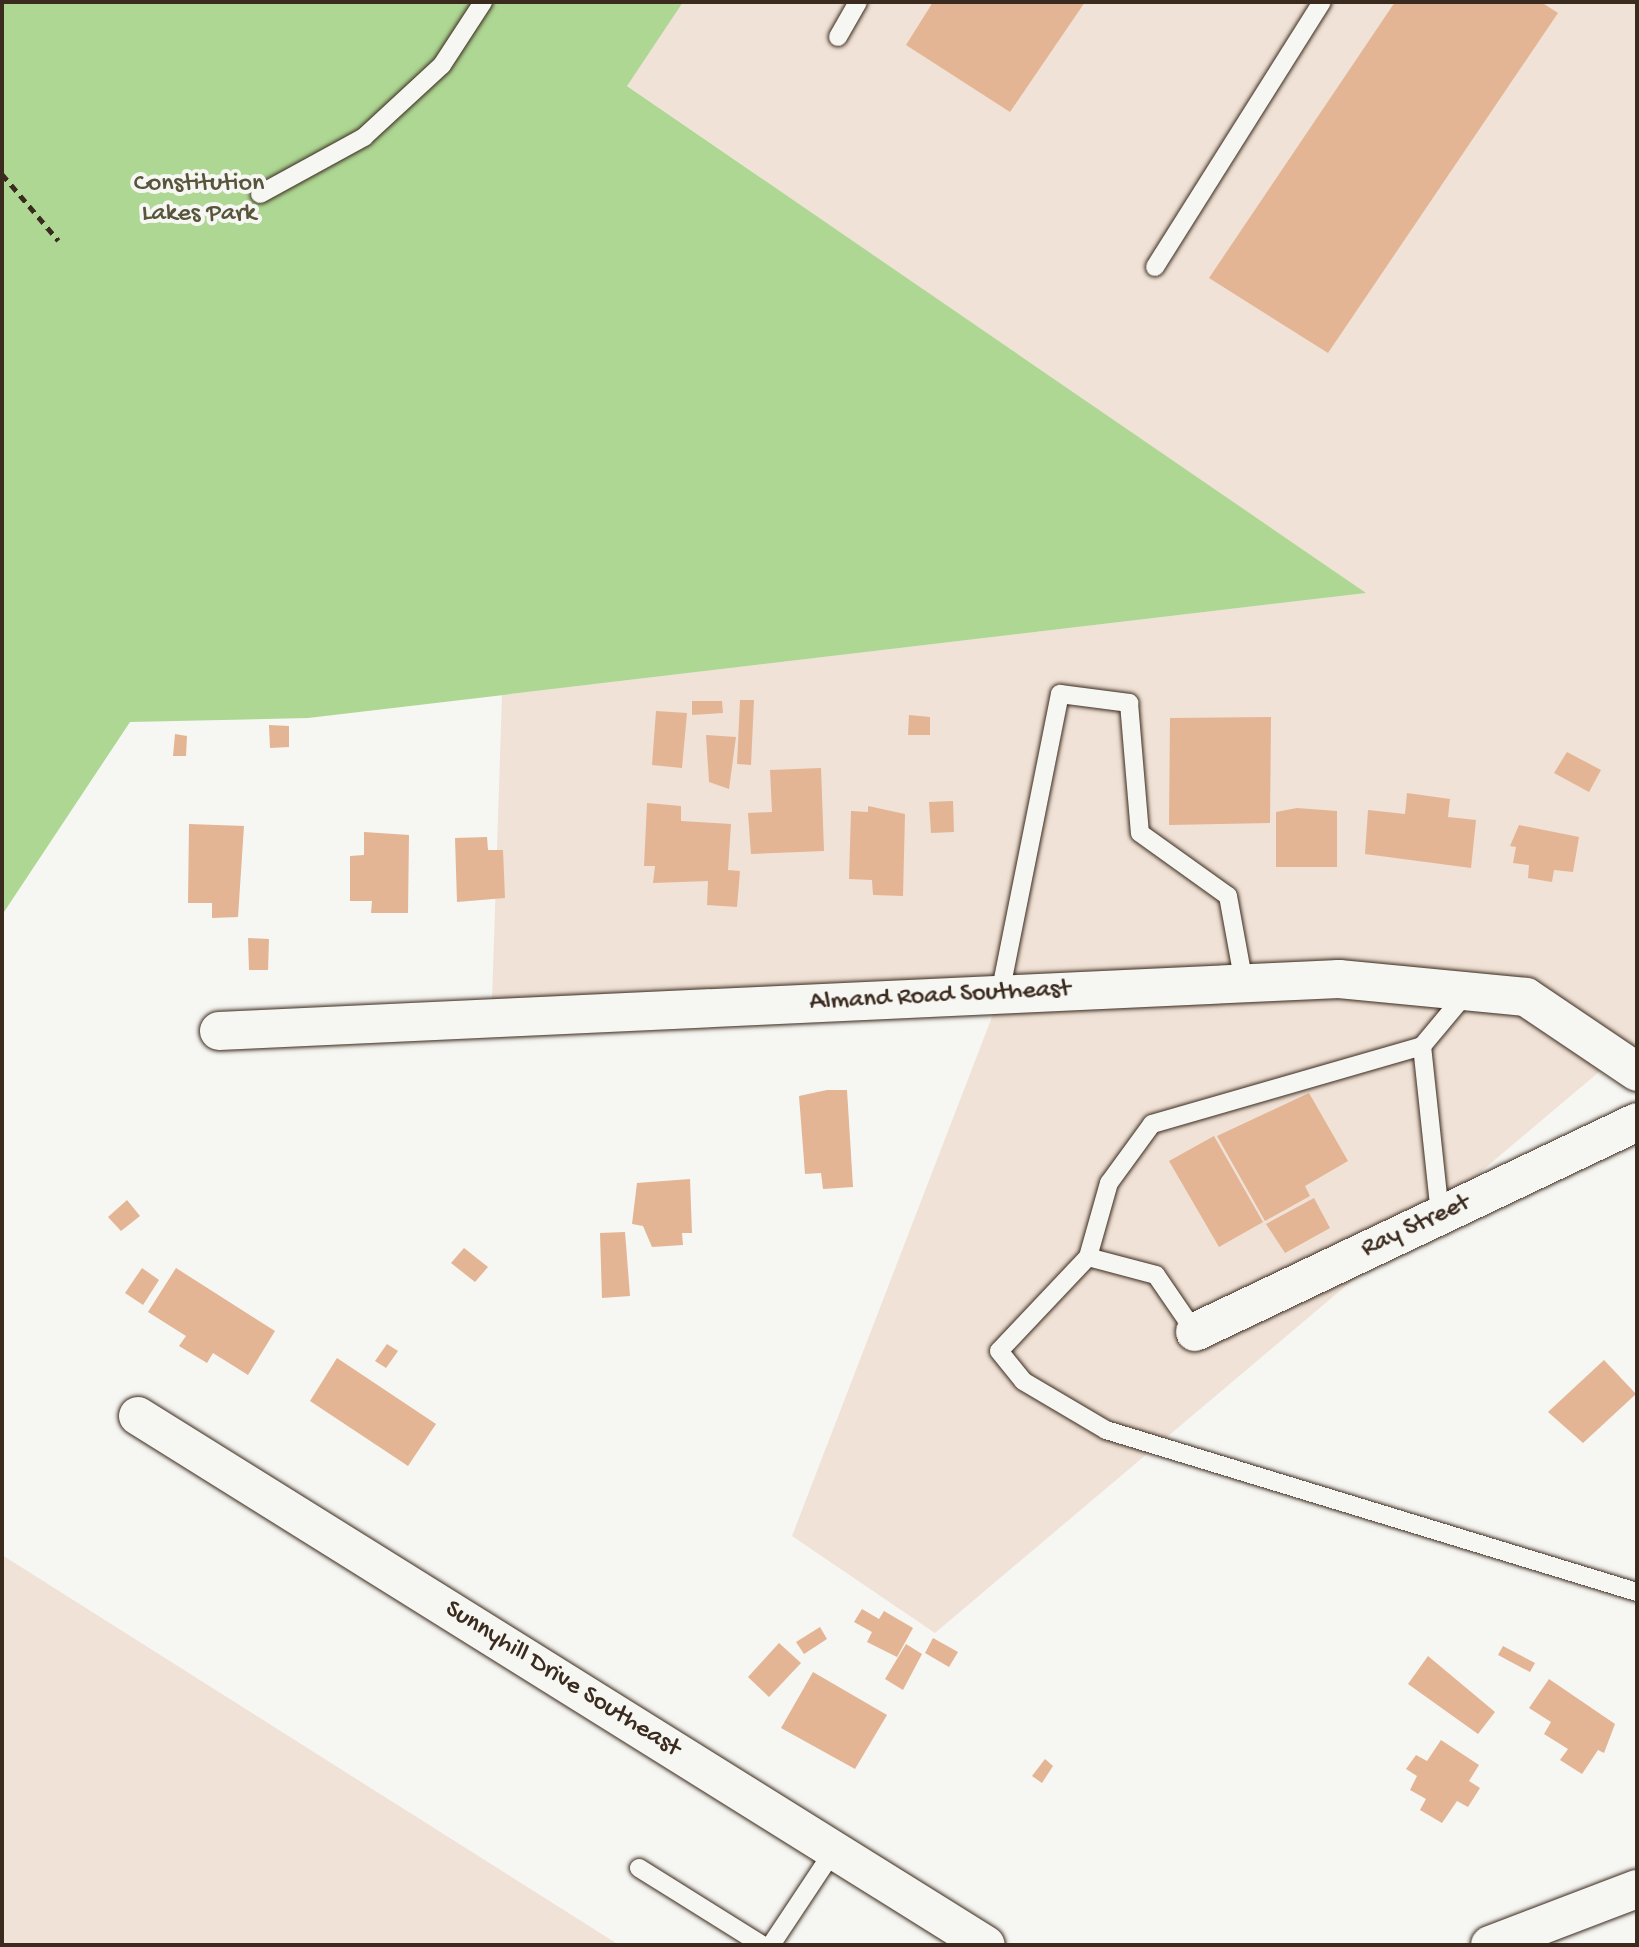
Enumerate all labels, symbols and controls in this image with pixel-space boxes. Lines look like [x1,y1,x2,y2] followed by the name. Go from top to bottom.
[134,169,264,230] park label: Constitution Lakes Park
[809,975,1071,1019] street label: Almand Road Southeast
[1357,1188,1475,1266] street label: Ray Street
[438,1595,686,1765] street label: Sunnyhill Drive Southeast

